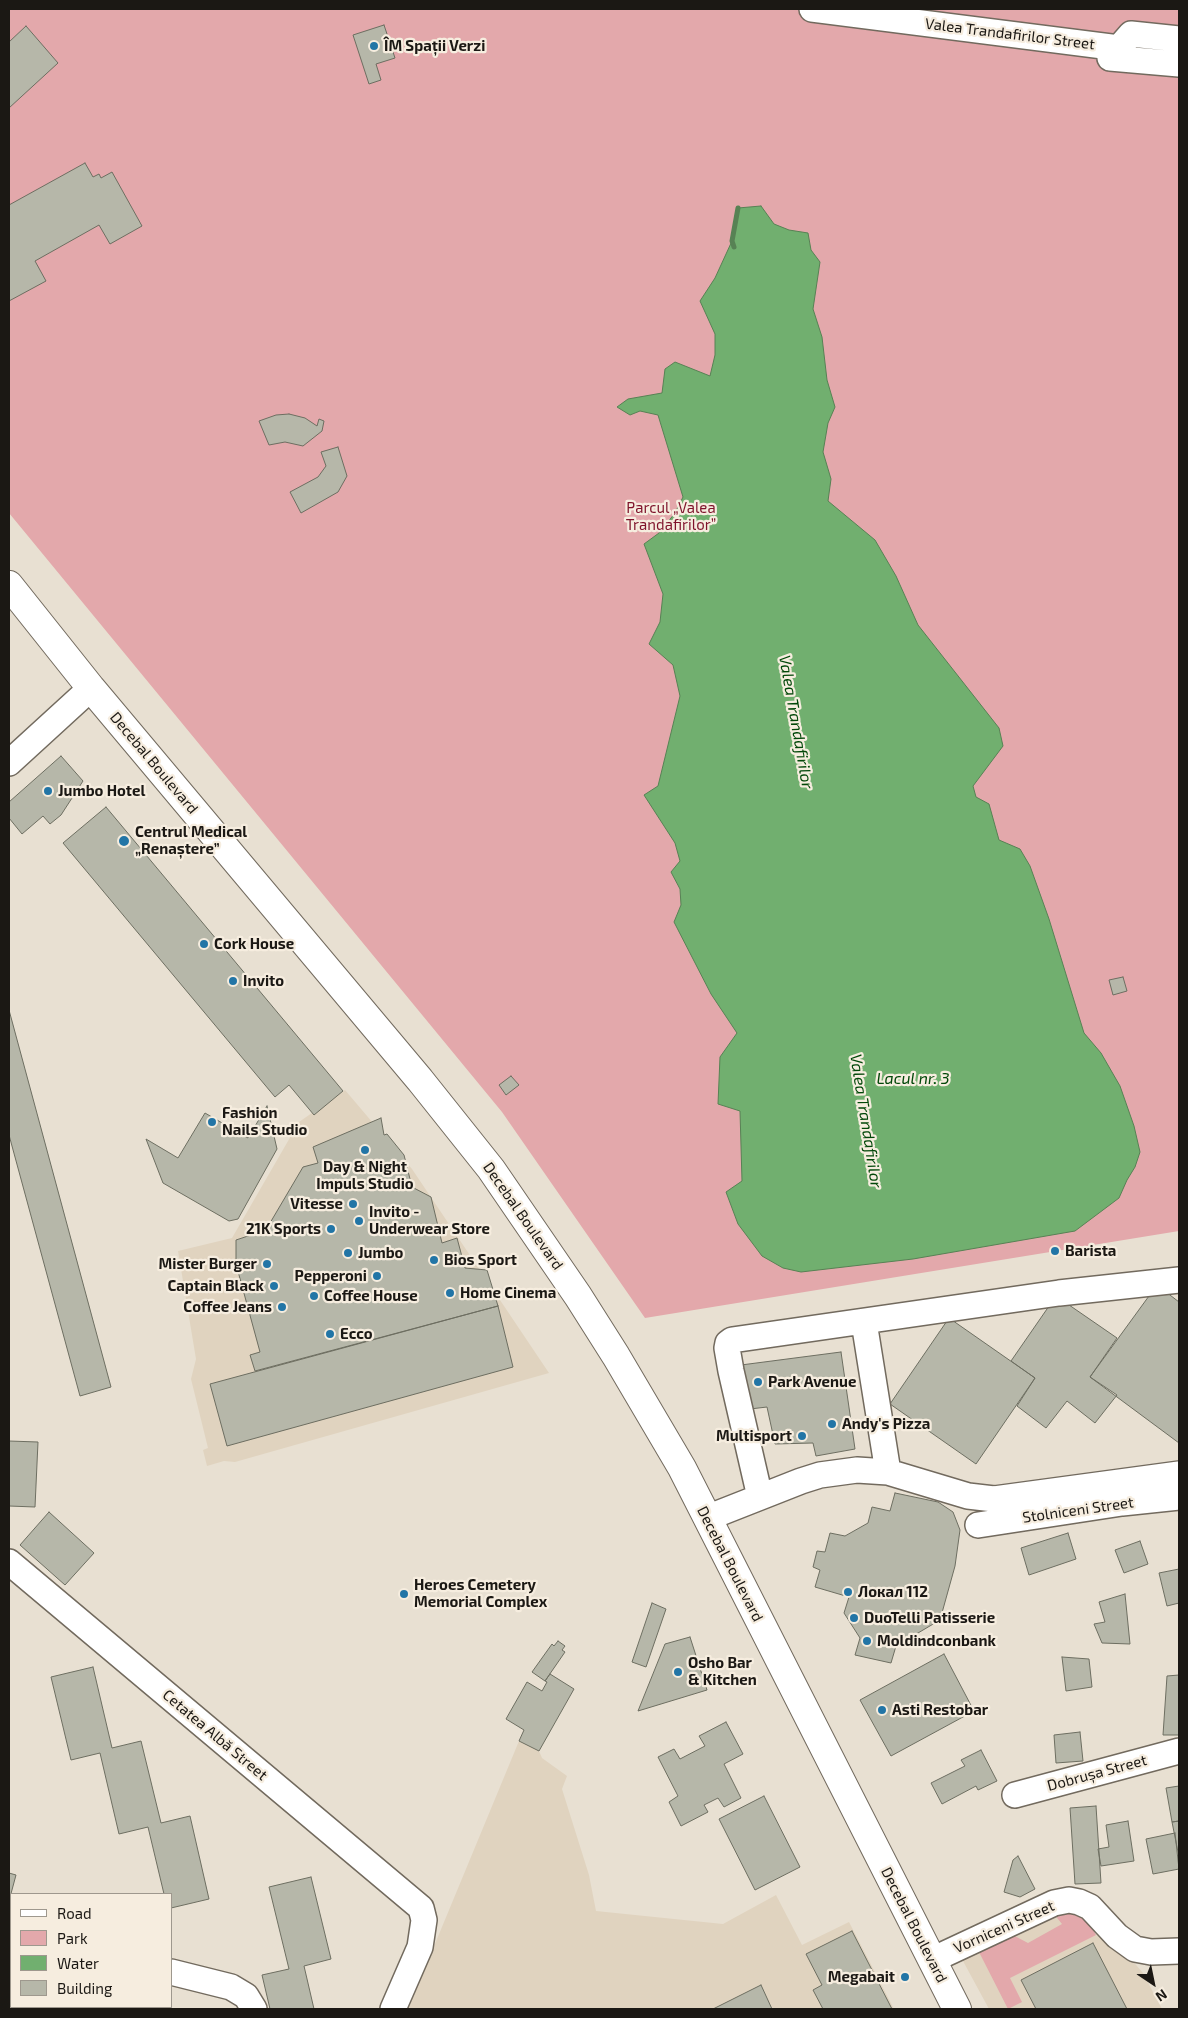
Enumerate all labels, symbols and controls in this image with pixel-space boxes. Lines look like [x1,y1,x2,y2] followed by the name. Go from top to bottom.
[924,15,1096,53] street label: Valea Trandafirilor Street
[384,37,485,55] place label: ÎM Spații Verzi
[368,40,380,52] marker: ÎM Spații Verzi
[626,499,716,534] park label: Parcul „Valea Trandafirilor”
[775,654,817,790] water label: Valea Trandafirilor
[106,708,202,818] street label: Decebal Boulevard
[58,782,145,800] place label: Jumbo Hotel
[42,785,54,797] marker: Jumbo Hotel
[135,823,247,858] place label: Centrul Medical „Renaștere”
[117,834,131,848] marker: Centrul Medical „Renaștere”
[214,935,294,953] place label: Cork House
[198,938,210,950] marker: Cork House
[243,972,284,990] place label: Invito
[227,975,239,987] marker: Invito
[846,1053,886,1189] water label: Valea Trandafirilor
[876,1069,950,1089] water label: Lacul nr. 3
[222,1104,307,1139] place label: Fashion Nails Studio
[206,1116,218,1128] marker: Fashion Nails Studio
[359,1144,371,1156] marker: Day & Night Impuls Studio
[316,1158,414,1193] place label: Day & Night Impuls Studio
[479,1159,567,1273] street label: Decebal Boulevard
[290,1195,343,1213] place label: Vitesse
[347,1198,359,1210] marker: Vitesse
[369,1203,490,1238] place label: Invito - Underwear Store
[353,1215,365,1227] marker: Invito - Underwear Store
[246,1220,321,1238] place label: 21K Sports
[325,1223,337,1235] marker: 21K Sports
[1065,1242,1116,1260] place label: Barista
[358,1244,403,1262] place label: Jumbo
[1049,1245,1061,1257] marker: Barista
[342,1247,354,1259] marker: Jumbo
[444,1251,517,1269] place label: Bios Sport
[428,1254,440,1266] marker: Bios Sport
[159,1255,257,1273] place label: Mister Burger
[261,1258,273,1270] marker: Mister Burger
[295,1267,367,1285] place label: Pepperoni
[371,1270,383,1282] marker: Pepperoni
[167,1277,264,1295] place label: Captain Black
[268,1280,280,1292] marker: Captain Black
[460,1284,556,1302] place label: Home Cinema
[324,1287,418,1305] place label: Coffee House
[444,1287,456,1299] marker: Home Cinema
[308,1290,320,1302] marker: Coffee House
[183,1298,272,1316] place label: Coffee Jeans
[276,1301,288,1313] marker: Coffee Jeans
[340,1325,373,1343] place label: Ecco
[324,1328,336,1340] marker: Ecco
[768,1373,856,1391] place label: Park Avenue
[752,1376,764,1388] marker: Park Avenue
[842,1415,930,1433] place label: Andy's Pizza
[826,1418,838,1430] marker: Andy's Pizza
[716,1427,792,1445] place label: Multisport
[796,1430,808,1442] marker: Multisport
[1021,1493,1135,1527] street label: Stolniceni Street
[693,1503,767,1625] street label: Decebal Boulevard
[414,1576,547,1611] place label: Heroes Cemetery Memorial Complex
[858,1583,928,1601] place label: Локал 112
[842,1586,854,1598] marker: Локал 112
[398,1588,410,1600] marker: Heroes Cemetery Memorial Complex
[864,1609,995,1627] place label: DuoTelli Patisserie
[848,1612,860,1624] marker: DuoTelli Patisserie
[877,1632,996,1650] place label: Moldindconbank
[861,1635,873,1647] marker: Moldindconbank
[688,1654,757,1689] place label: Osho Bar & Kitchen
[672,1666,684,1678] marker: Osho Bar & Kitchen
[159,1686,271,1784] street label: Cetatea Albă Street
[892,1701,988,1719] place label: Asti Restobar
[876,1704,888,1716] marker: Asti Restobar
[1045,1751,1149,1795] street label: Dobrușa Street
[877,1864,951,1986] street label: Decebal Boulevard
[10,1893,172,2008] legend
[951,1897,1057,1957] street label: Vorniceni Street
[57,1904,92,1922] text: Road
[57,1929,88,1947] text: Park
[57,1954,99,1972] text: Water
[1128,1958,1178,2008] north arrow
[828,1968,895,1986] place label: Megabait
[899,1971,911,1983] marker: Megabait
[57,1979,112,1997] text: Building
[1153,1986,1171,2006] text: N

